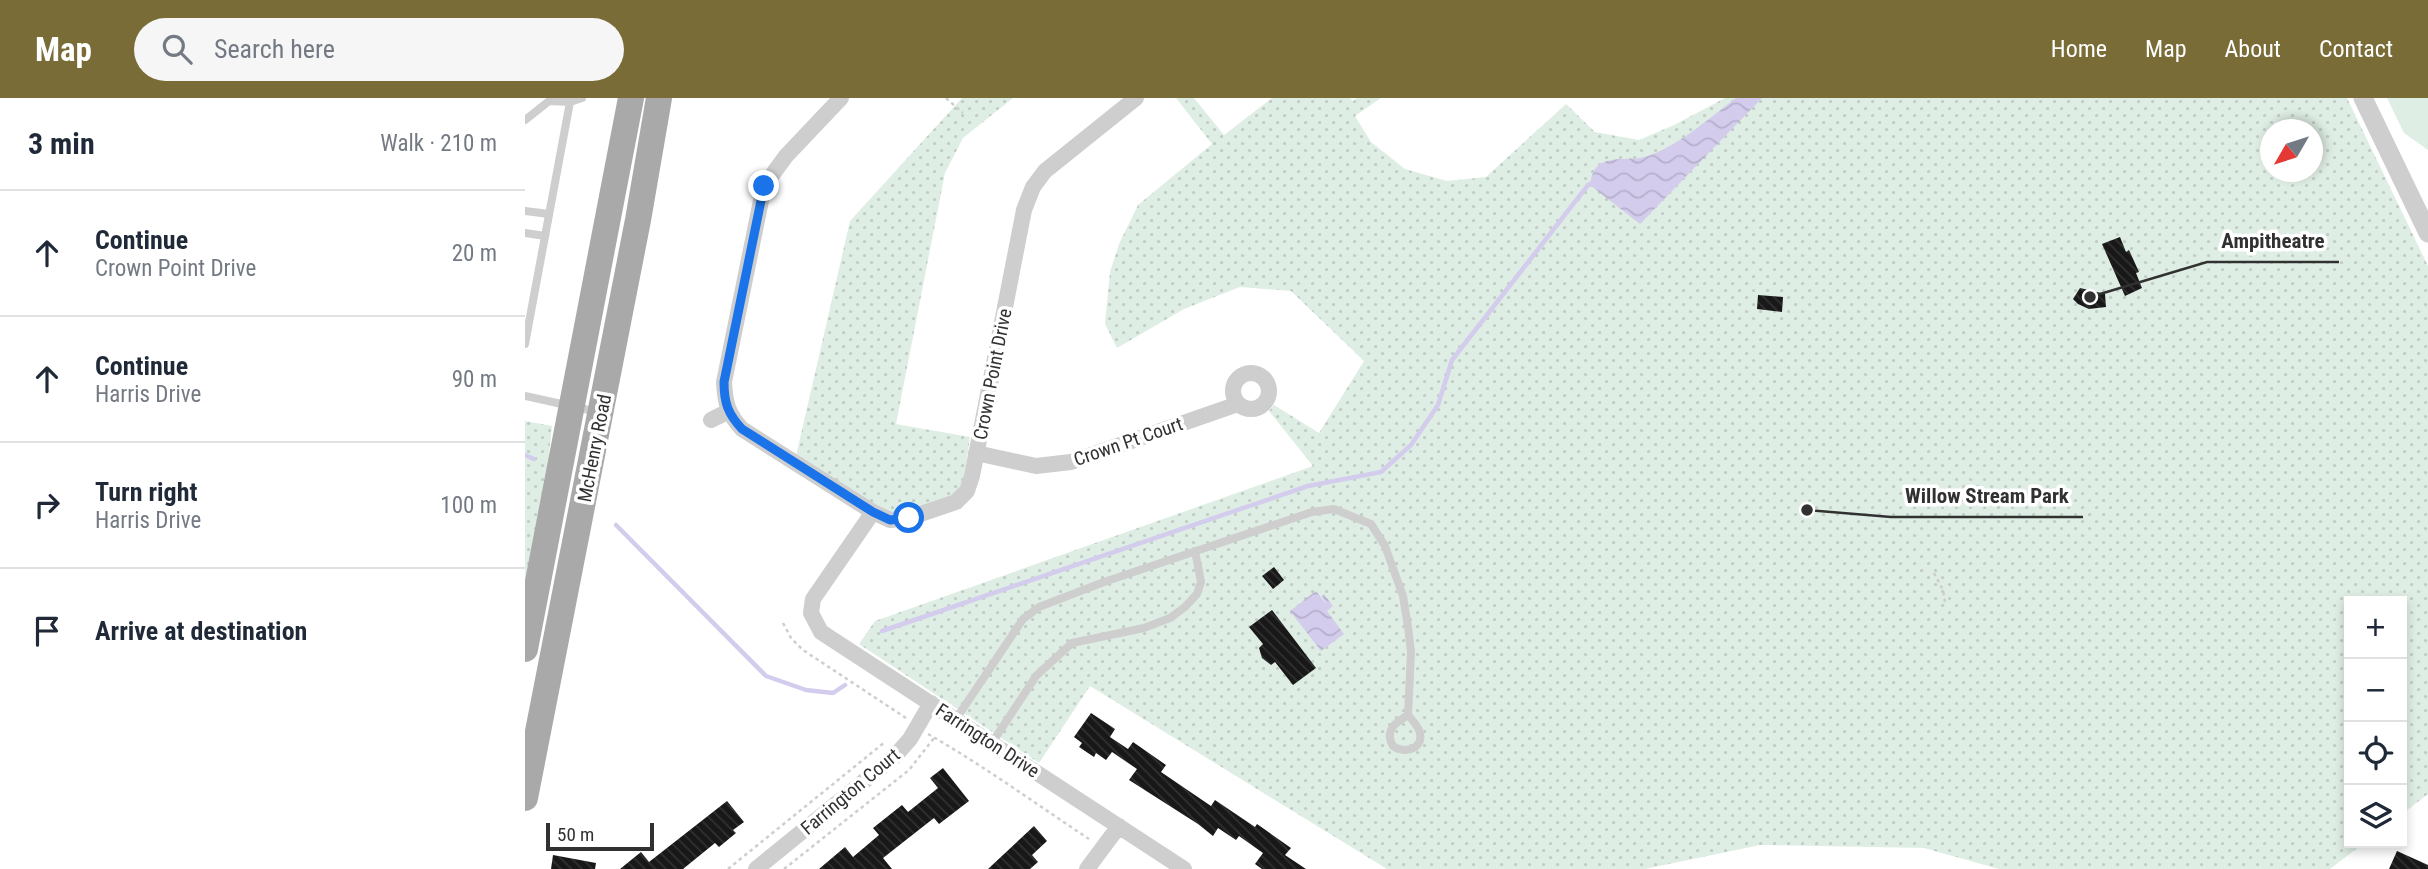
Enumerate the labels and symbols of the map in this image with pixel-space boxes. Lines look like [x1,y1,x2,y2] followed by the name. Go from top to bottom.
[2260,119,2323,182] north arrow
[748,170,779,201] route end
[2207,220,2339,262] callout: Ampitheatre
[2221,229,2325,253] text: Ampitheatre
[968,306,1017,442] street label: Crown Point Drive
[573,392,616,504] street label: McHenry Road
[1071,412,1186,471] street label: Crown Pt Court
[1891,475,2083,517] callout: Willow Stream Park
[1905,484,2070,508] text: Willow Stream Park
[893,502,924,533] route start
[932,698,1044,782] street label: Farrington Drive
[796,743,905,840] street label: Farrington Court
[546,820,655,852] scale bar

